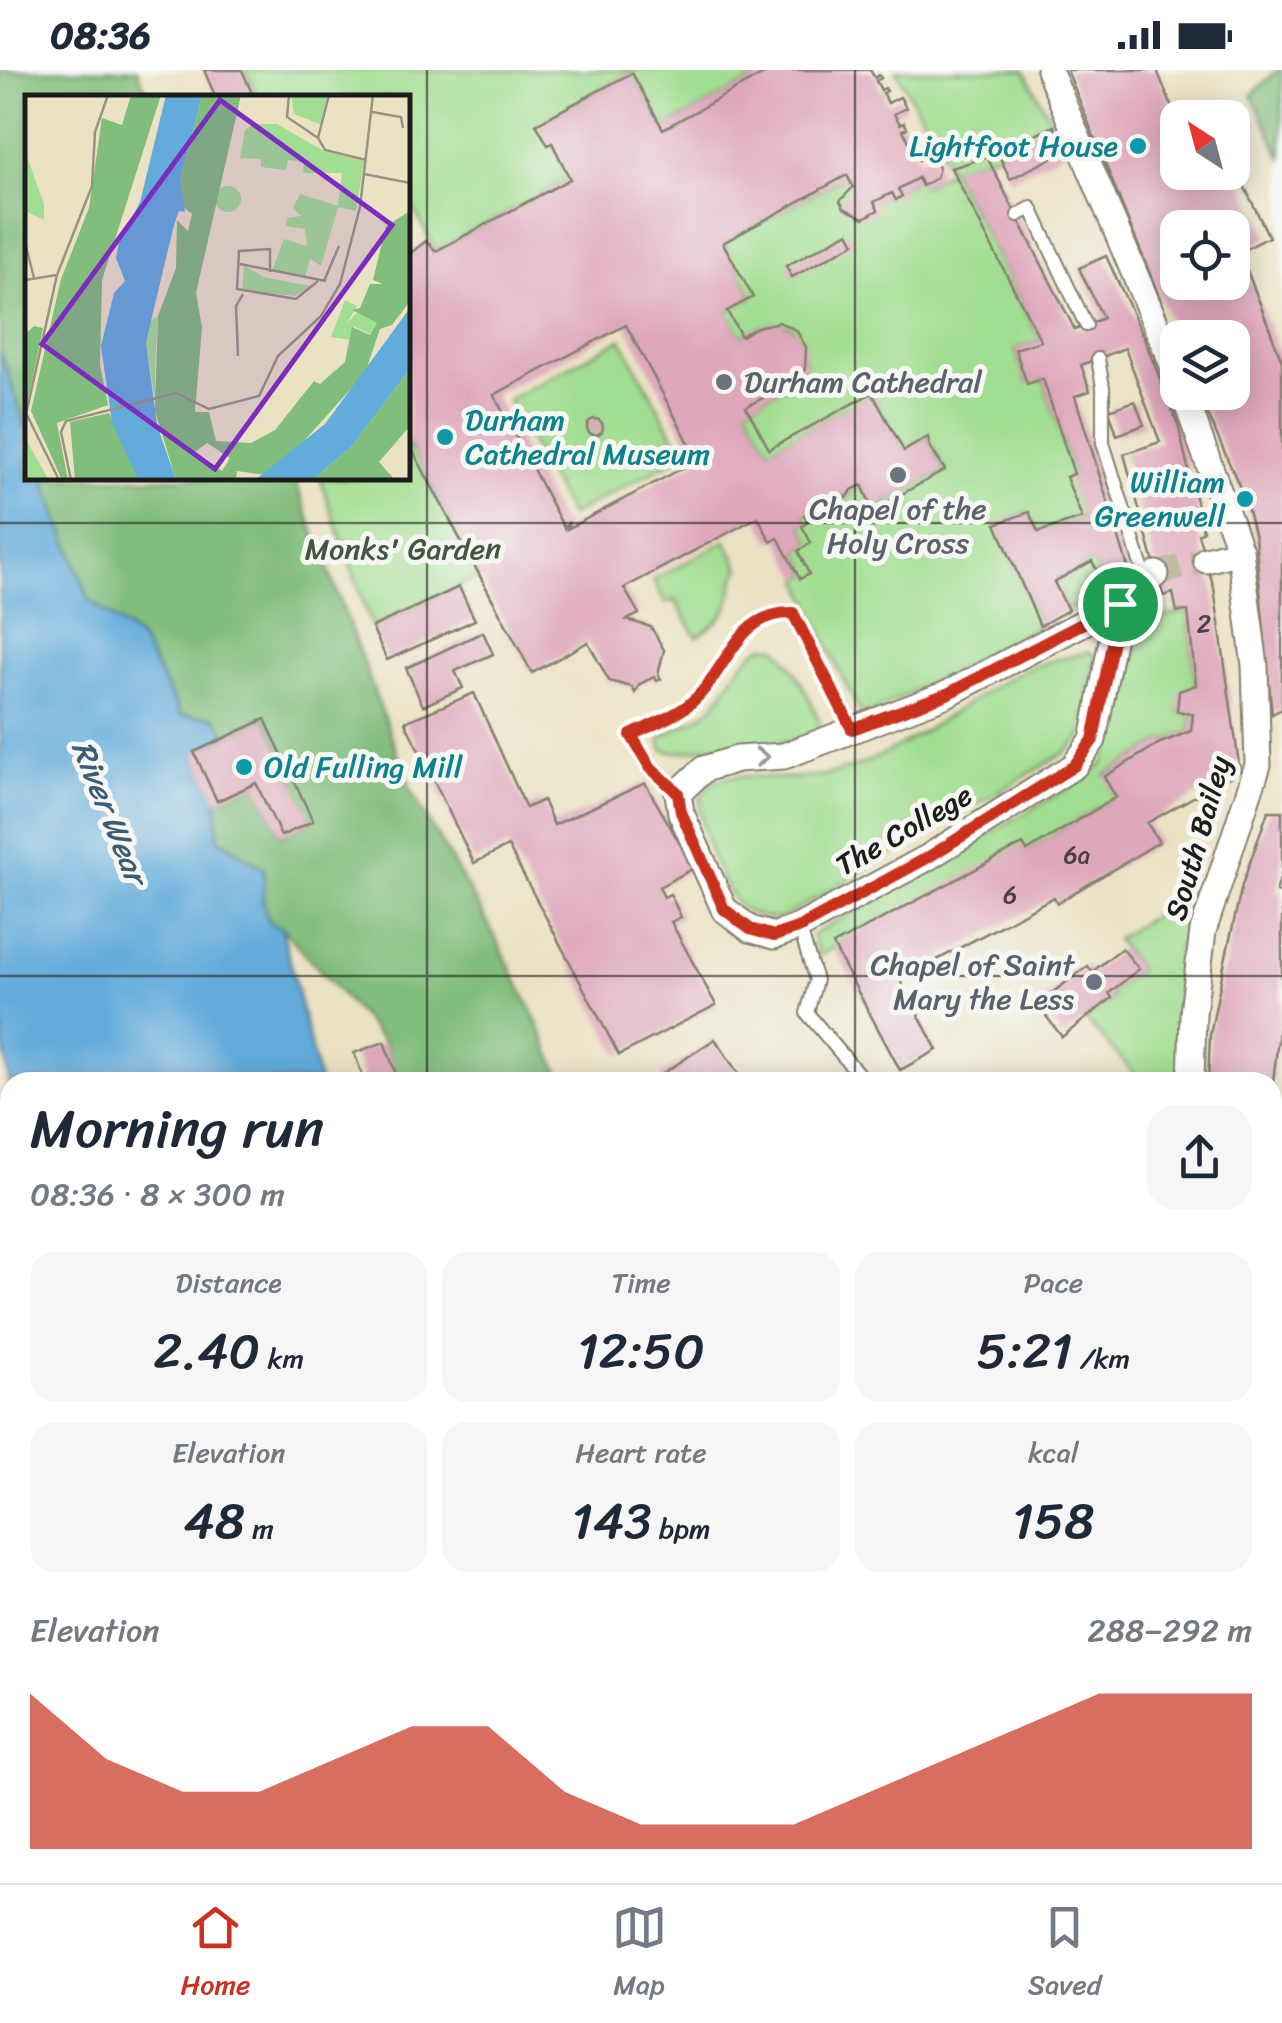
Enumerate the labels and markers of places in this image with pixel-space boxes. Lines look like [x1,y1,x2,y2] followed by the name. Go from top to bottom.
[909,119,1118,173] place label: Lightfoot House
[1127,135,1149,157] marker: Lightfoot House
[744,355,983,409] place label: Durham Cathedral
[713,371,735,393] marker: Durham Cathedral
[465,393,710,481] place label: Durham Cathedral Museum
[434,426,456,448] marker: Durham Cathedral Museum
[1095,455,1226,543] place label: William Greenwell
[887,464,909,486] marker: Chapel of the Holy Cross
[809,482,987,570] place label: Chapel of the Holy Cross
[1234,488,1256,510] marker: William Greenwell
[1078,562,1163,647] pin
[264,740,464,794] place label: Old Fulling Mill
[233,756,255,778] marker: Old Fulling Mill
[871,938,1076,1026] place label: Chapel of Saint Mary the Less
[1083,971,1105,993] marker: Chapel of Saint Mary the Less

